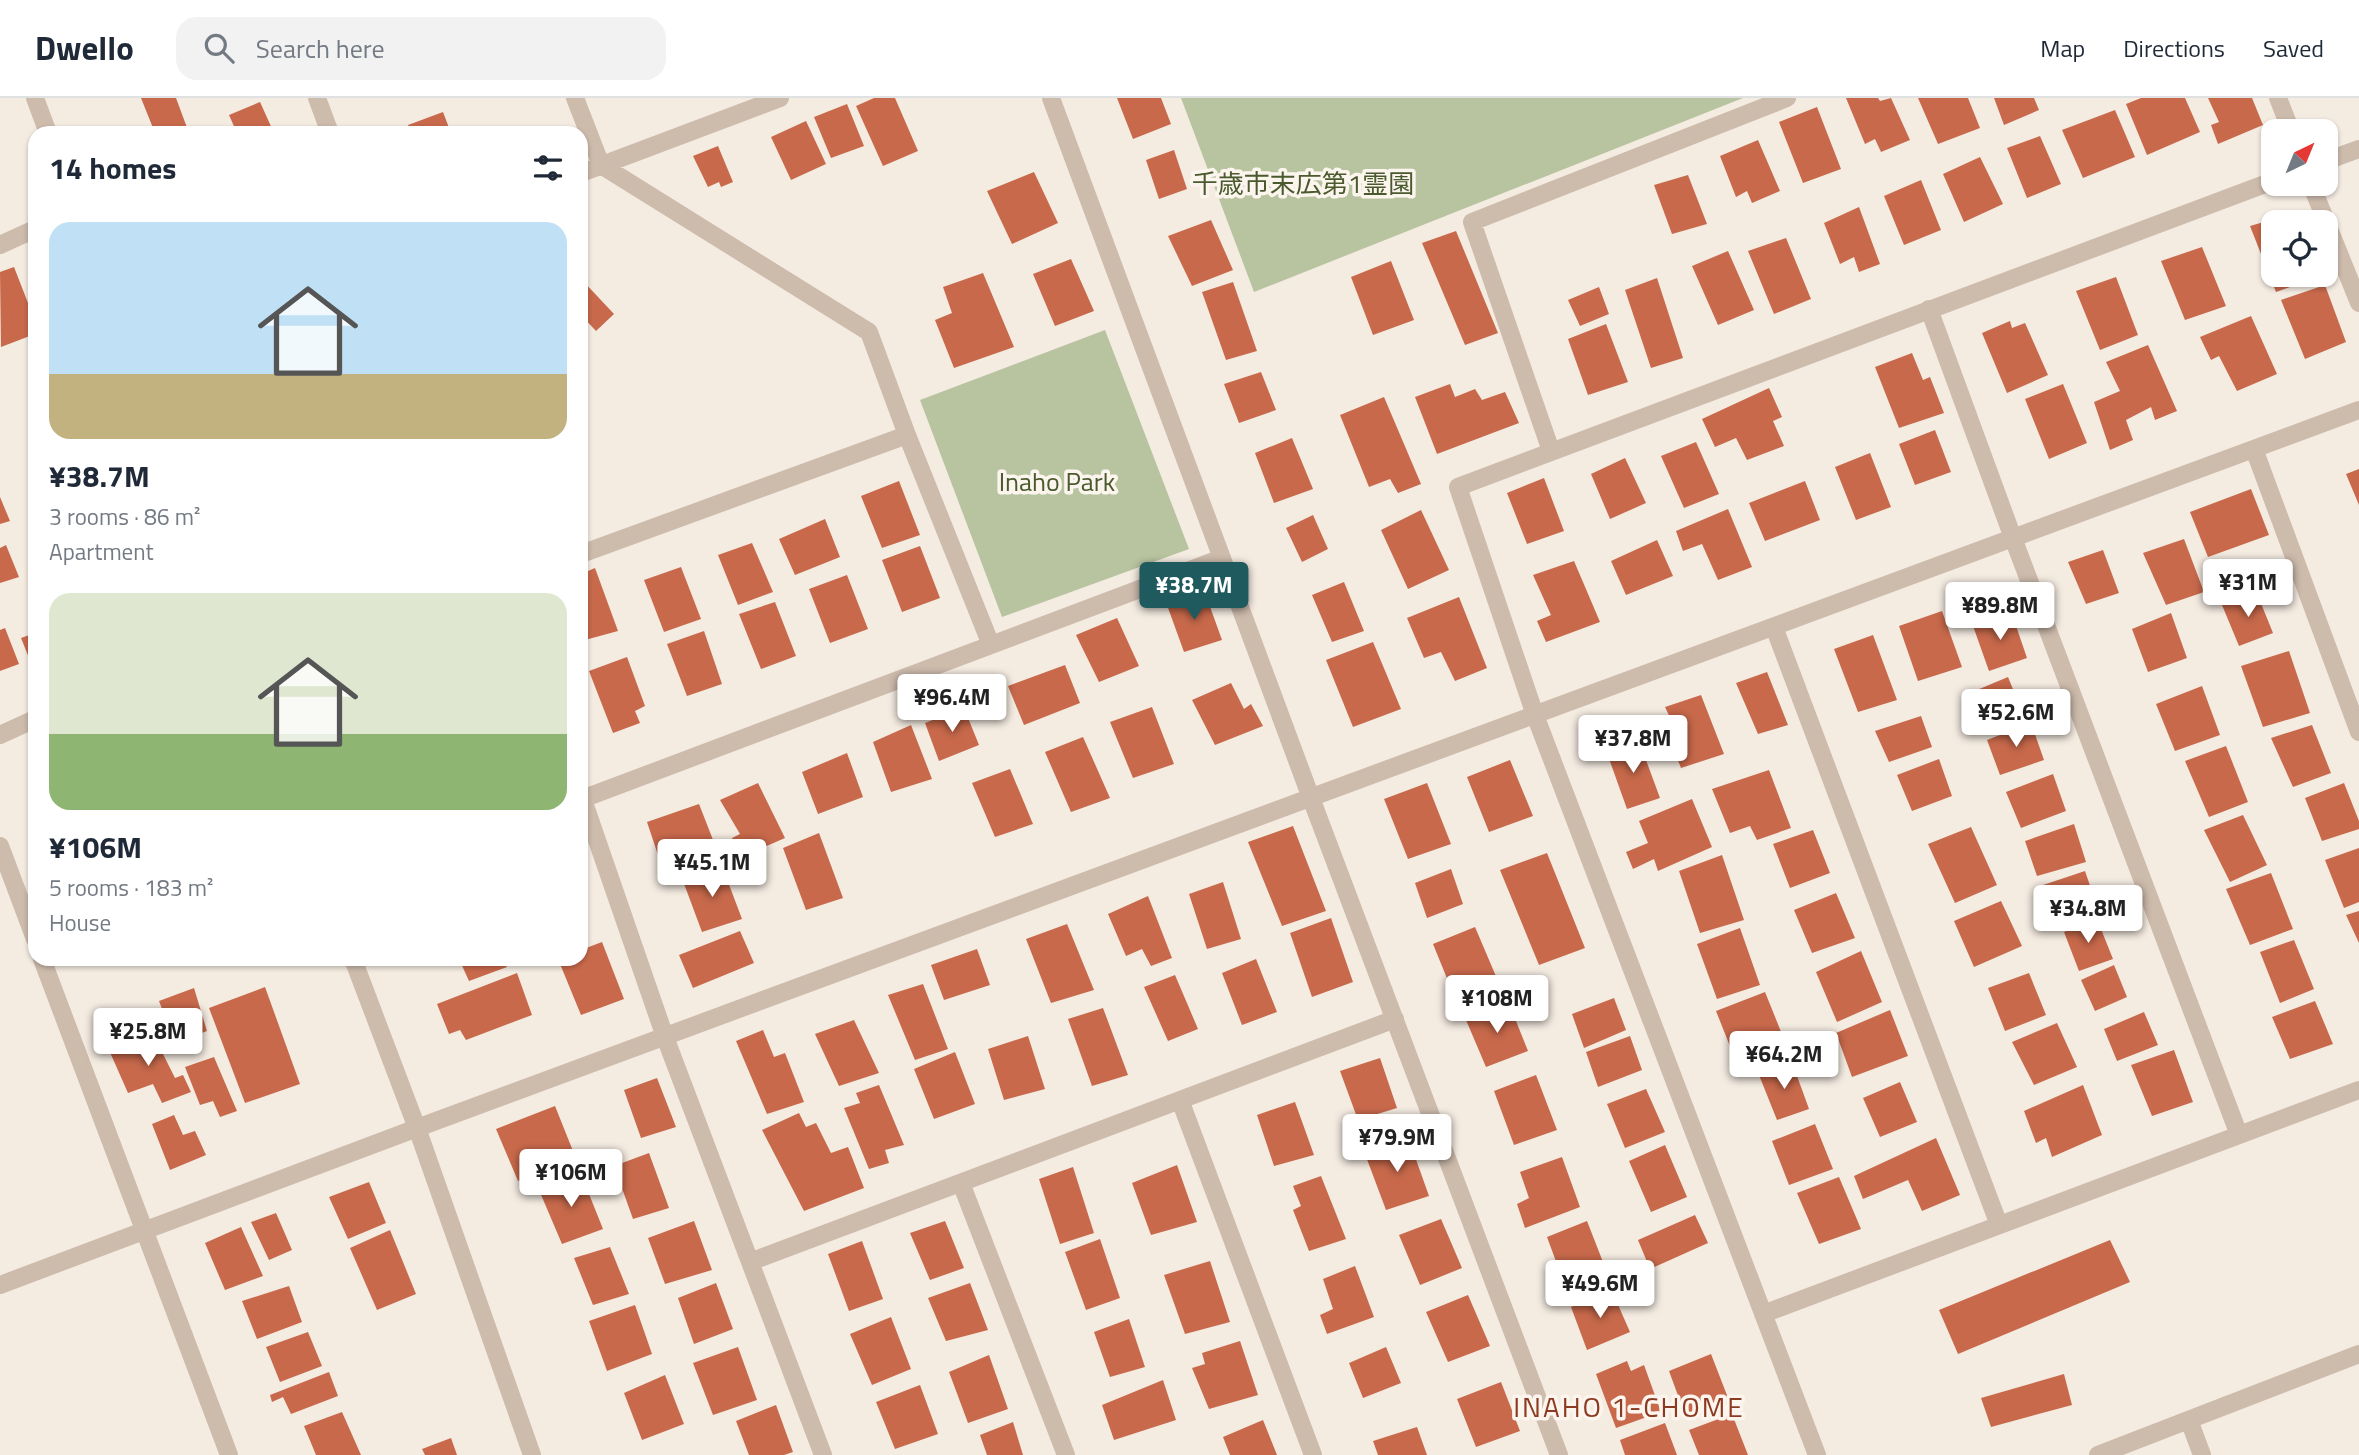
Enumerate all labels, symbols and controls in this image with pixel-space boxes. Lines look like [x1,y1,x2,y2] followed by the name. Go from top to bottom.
[176,17,666,80] search box
[35,23,134,73] text: Dwello
[200,29,238,67] icon: search
[256,29,385,68] text: Search here
[2040,30,2085,66] text: Map
[2123,30,2225,66] text: Directions
[2263,30,2324,66] text: Saved
[2261,119,2338,196] north arrow
[2261,119,2338,287] map controls
[49,145,176,191] text: 14 homes
[529,149,567,187] icon: filters
[1192,164,1414,203] park label: 千歳市末広第1霊園
[2261,210,2338,287] button: locate
[245,268,371,394] icon: home
[49,453,150,499] text: ¥38.7M
[999,462,1115,501] park label: Inaho Park
[49,499,200,534] text: 3 rooms · 86 m²
[49,534,154,569] text: Apartment
[2207,560,2289,619] pin: ¥31M
[1137,562,1251,622] pin: ¥38.7M
[2219,564,2277,599] text: ¥31M
[1155,567,1233,602] text: ¥38.7M
[1943,582,2057,642] pin: ¥89.8M
[1961,587,2039,622] text: ¥89.8M
[245,639,371,765] icon: home
[895,674,1009,734] pin: ¥96.4M
[913,679,991,714] text: ¥96.4M
[1959,690,2073,749] pin: ¥52.6M
[1977,694,2055,729] text: ¥52.6M
[1576,716,1690,775] pin: ¥37.8M
[1594,720,1672,755] text: ¥37.8M
[49,824,142,870] text: ¥106M
[655,840,769,899] pin: ¥45.1M
[673,844,751,879] text: ¥45.1M
[49,870,213,905] text: 5 rooms · 183 m²
[2031,886,2145,945] pin: ¥34.8M
[2049,890,2127,925] text: ¥34.8M
[49,905,111,940] text: House
[1448,976,1546,1035] pin: ¥108M
[1461,980,1533,1015] text: ¥108M
[91,1009,205,1068] pin: ¥25.8M
[109,1013,187,1048] text: ¥25.8M
[1727,1032,1841,1091] pin: ¥64.2M
[1745,1036,1823,1071] text: ¥64.2M
[1340,1114,1454,1174] pin: ¥79.9M
[1358,1119,1436,1154] text: ¥79.9M
[522,1150,620,1209] pin: ¥106M
[535,1154,607,1189] text: ¥106M
[1543,1260,1657,1320] pin: ¥49.6M
[1561,1265,1639,1300] text: ¥49.6M
[1513,1385,1745,1428] district label: INAHO 1-CHOME

